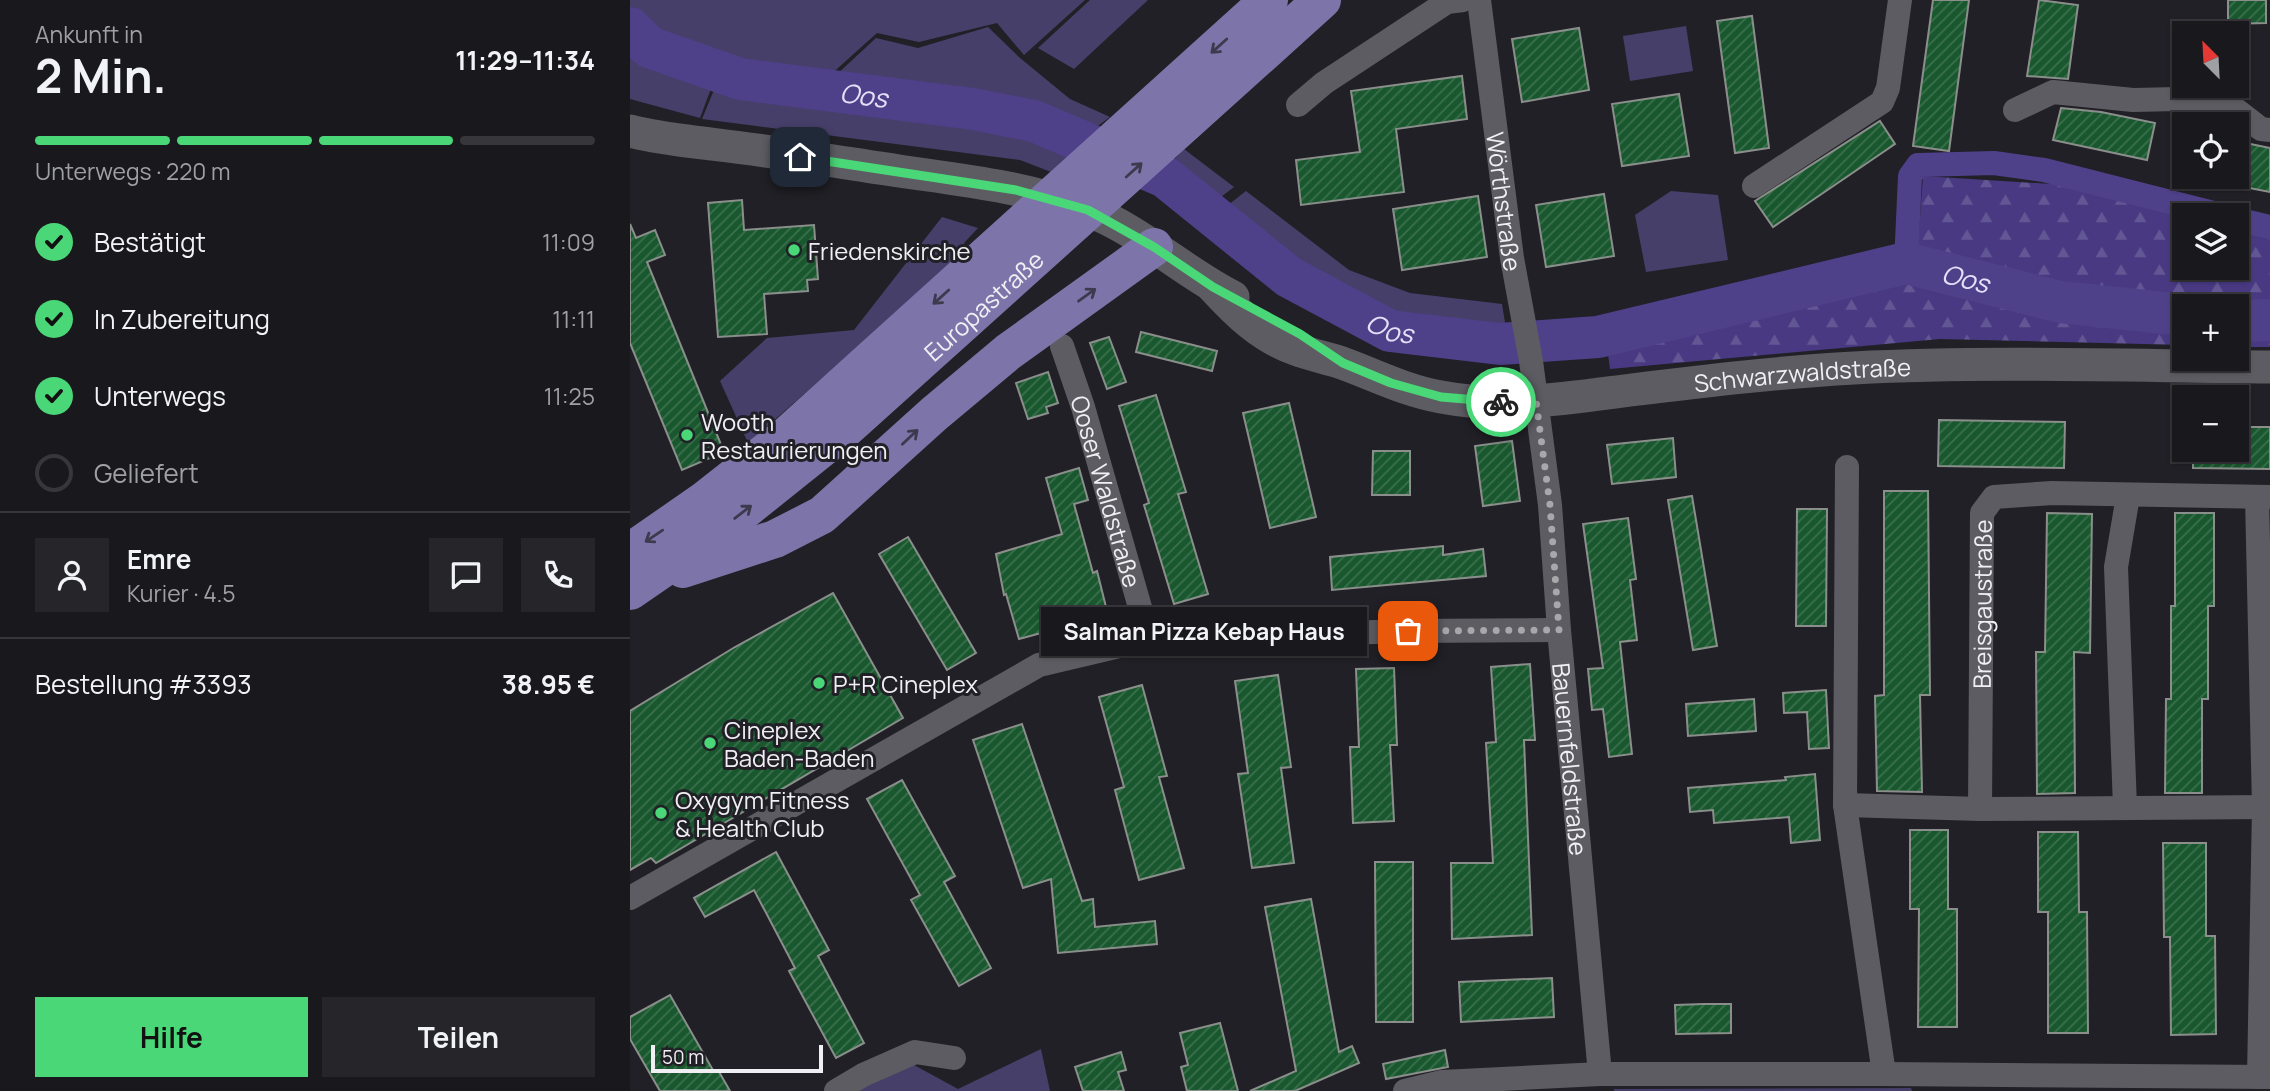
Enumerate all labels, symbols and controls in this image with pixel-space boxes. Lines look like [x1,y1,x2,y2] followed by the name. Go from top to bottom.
[35,18,143,50] text: Ankunft in
[2172,21,2249,98] north arrow
[2172,21,2249,462] map controls
[1210,38,1228,54] one-way arrow
[455,42,595,78] text: 11:29–11:34
[35,44,167,107] text: 2 Min.
[838,74,892,116] water label: Oos
[2172,112,2249,189] button: locate
[770,127,830,187] pin
[1480,130,1531,274] street label: Wörthstraße
[781,138,819,176] icon: home
[35,155,230,187] text: Unterwegs · 220 m
[1125,162,1143,178] one-way arrow
[2172,203,2249,280] button: layers
[35,223,73,261] icon: check
[94,224,206,260] text: Bestätigt
[542,226,595,258] text: 11:09
[808,234,971,267] place label: Friedenskirche
[786,242,802,258] marker: Friedenskirche
[916,243,1050,368] street label: Europastraße
[1938,255,1995,302] water label: Oos
[1077,288,1096,302] one-way arrow
[932,289,950,305] one-way arrow
[2172,294,2249,371] button: +
[35,300,73,338] icon: check
[94,301,270,337] text: In Zubereitung
[552,303,595,335] text: 11:11
[1360,304,1417,352] water label: Oos
[1692,349,1911,399] street label: Schwarzwaldstraße
[1466,367,1536,437] courier
[35,377,73,415] icon: check
[94,378,226,414] text: Unterwegs
[544,380,595,412] text: 11:25
[1482,383,1520,421] icon: bike
[2172,385,2249,462] button: −
[1064,391,1150,591] street label: Ooser Waldstraße
[701,405,888,466] place label: Wooth Restaurierungen
[679,427,695,443] marker: Wooth Restaurierungen
[901,428,918,445] one-way arrow
[94,455,199,491] text: Geliefert
[734,504,752,520] one-way arrow
[1964,519,1998,689] street label: Breisgaustraße
[644,530,664,544] one-way arrow
[35,538,109,612] button: person
[429,538,503,612] button: chat
[521,538,595,612] button: phone
[127,541,191,577] text: Emre
[127,577,236,609] text: Kurier · 4.5
[1378,601,1438,661] pin
[1040,606,1366,656] callout: Salman Pizza Kebap Haus
[1389,612,1427,650] icon: bag
[1063,615,1345,647] text: Salman Pizza Kebap Haus
[1546,661,1596,857] street label: Bauernfeldstraße
[35,666,252,702] text: Bestellung #3393
[502,666,595,702] text: 38.95 €
[833,667,978,700] place label: P+R Cineplex
[811,675,827,691] marker: P+R Cineplex
[724,713,874,774] place label: Cineplex Baden-Baden
[702,735,718,751] marker: Cineplex Baden-Baden
[675,783,850,844] place label: Oxygym Fitness & Health Club
[653,805,669,821] marker: Oxygym Fitness & Health Club
[35,997,308,1077] button: Hilfe
[322,997,595,1077] button: Teilen
[651,1042,822,1074] scale bar
[662,1044,704,1070] text: 50 m

